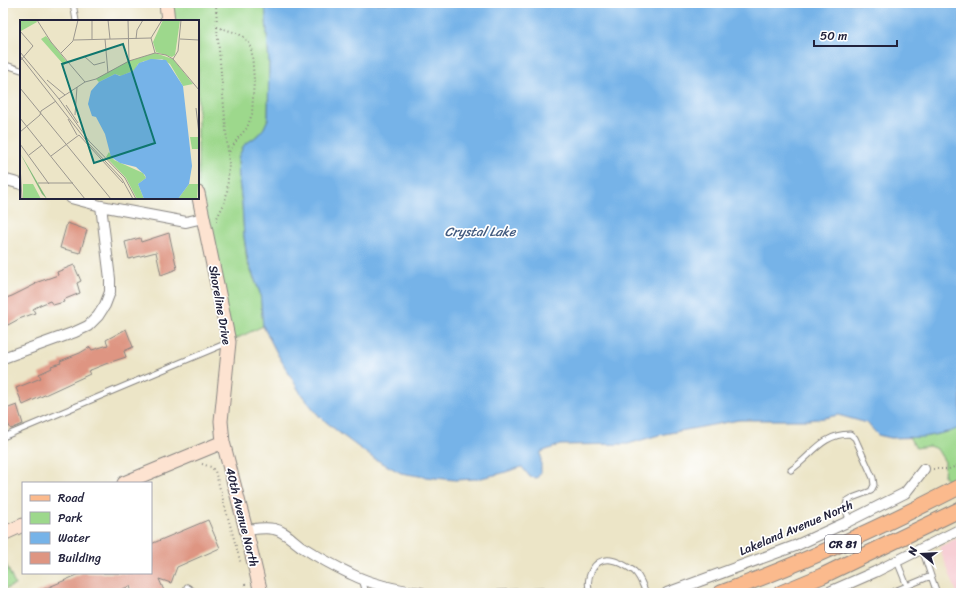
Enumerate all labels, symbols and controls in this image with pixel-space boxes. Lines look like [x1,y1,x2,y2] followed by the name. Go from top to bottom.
[20,20,199,199] inset map
[814,22,897,48] scale bar
[820,25,847,47] text: 50 m
[445,220,517,243] water label: Crystal Lake
[202,264,238,347] street label: Shoreline Drive
[219,465,265,569] street label: 40th Avenue North
[22,482,152,574] legend
[58,487,85,509] text: Road
[736,494,856,562] street label: Lakeland Avenue North
[58,507,83,529] text: Park
[58,527,91,549] text: Water
[902,534,942,574] north arrow
[825,535,861,553] road number: CR 81
[902,544,923,559] text: N
[58,547,101,569] text: Building

